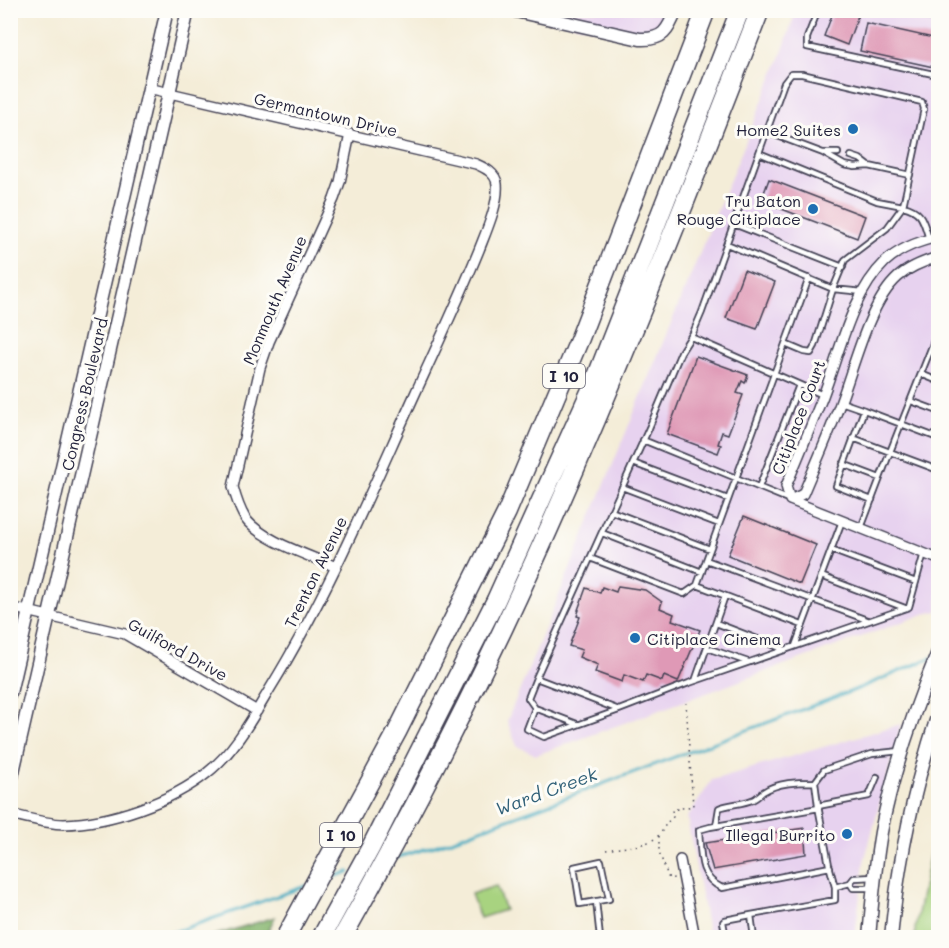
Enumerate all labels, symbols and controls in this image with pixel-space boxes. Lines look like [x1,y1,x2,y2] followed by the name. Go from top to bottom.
[252,87,400,141] street label: Germantown Drive
[736,119,841,140] place label: Home2 Suites
[846,122,860,136] marker: Home2 Suites
[677,190,801,229] place label: Tru Baton Rouge Citiplace
[806,202,820,216] marker: Tru Baton Rouge Citiplace
[237,232,311,368] street label: Monmouth Avenue
[56,315,112,473] street label: Congress Boulevard
[766,357,830,477] street label: Citiplace Court
[543,364,585,388] road number: I 10
[279,513,351,631] street label: Trenton Avenue
[124,613,232,685] street label: Guilford Drive
[647,628,781,649] place label: Citiplace Cinema
[628,631,642,645] marker: Citiplace Cinema
[492,761,601,821] water label: Ward Creek
[320,823,362,847] road number: I 10
[725,824,835,845] place label: Illegal Burrito
[840,827,854,841] marker: Illegal Burrito

